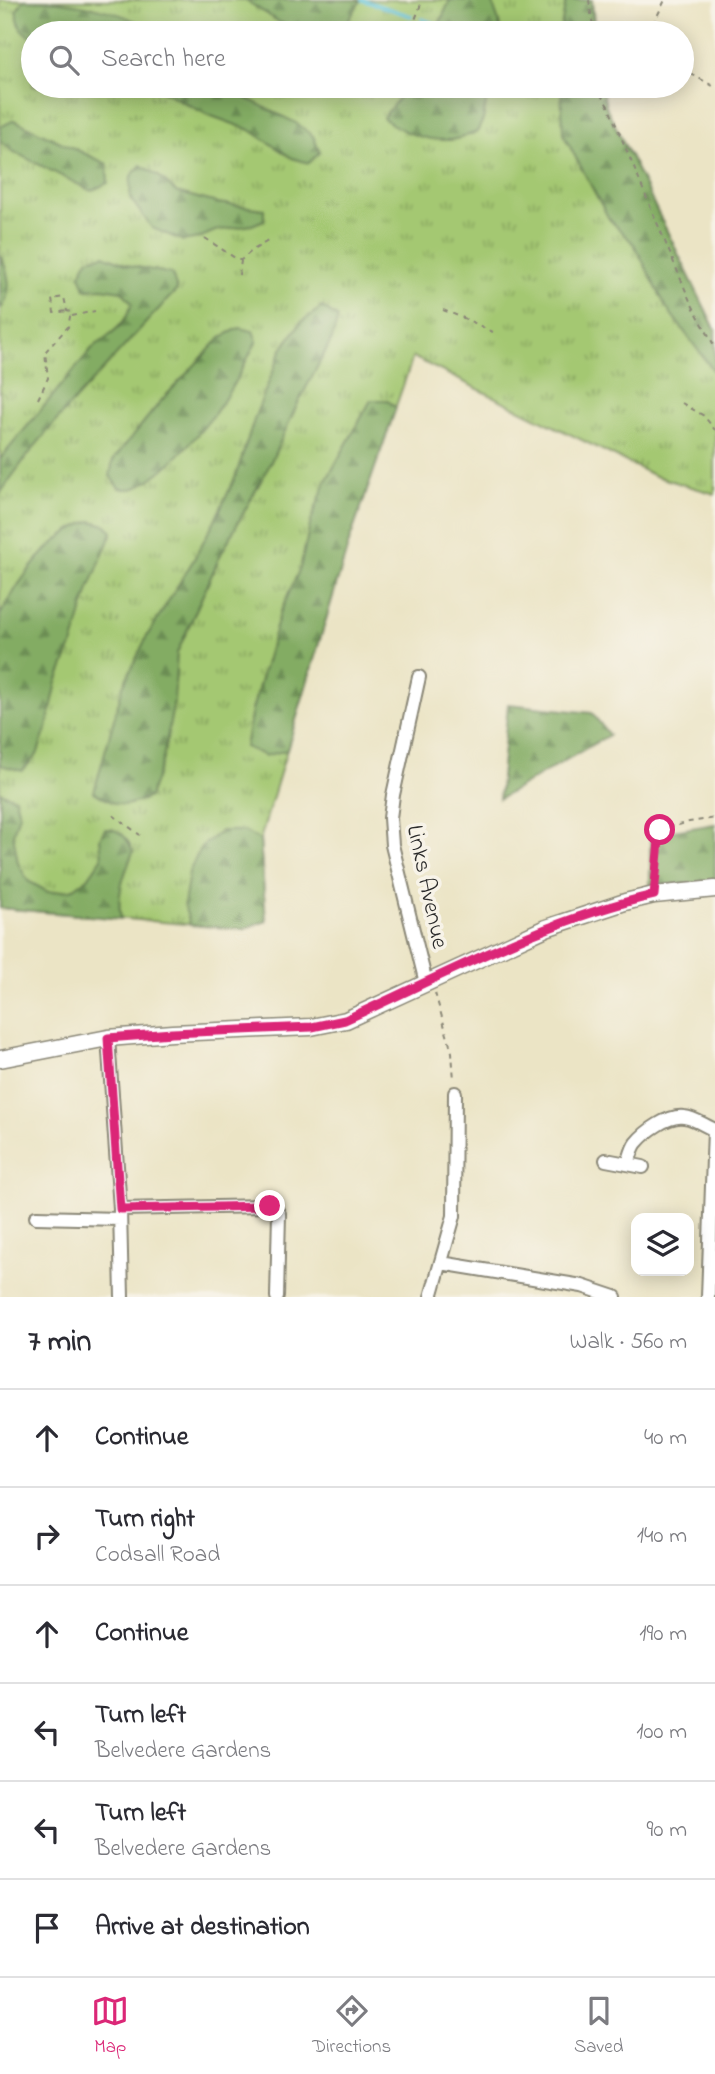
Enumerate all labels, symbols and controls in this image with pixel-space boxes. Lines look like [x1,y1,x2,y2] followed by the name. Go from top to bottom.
[21,21,694,98] search box
[45,41,83,79] icon: search
[101,41,226,79] text: Search here
[644,814,675,845] route start
[396,822,456,952] street label: Links Avenue
[254,1190,285,1221] route end
[631,1213,694,1276] map controls
[631,1213,694,1276] button: layers
[28,1321,91,1365] text: 7 min
[570,1326,687,1359] text: Walk · 560 m
[28,1419,66,1457] icon: ahead
[95,1419,188,1457] text: Continue
[644,1422,687,1455] text: 40 m
[95,1501,195,1539] text: Turn right
[28,1517,66,1555] icon: right
[637,1520,687,1553] text: 140 m
[95,1539,220,1572] text: Codsall Road
[28,1615,66,1653] icon: ahead
[95,1615,188,1653] text: Continue
[639,1618,687,1651] text: 190 m
[95,1697,186,1735] text: Turn left
[28,1713,66,1751] icon: left
[636,1716,687,1749] text: 100 m
[95,1735,271,1768] text: Belvedere Gardens
[95,1795,186,1833] text: Turn left
[28,1811,66,1849] icon: left
[647,1814,687,1847] text: 90 m
[95,1833,271,1866] text: Belvedere Gardens
[28,1909,66,1947] icon: arrive
[95,1909,310,1947] text: Arrive at destination
[91,1992,129,2061] tab: Map
[312,1992,391,2061] tab: Directions
[574,1992,624,2061] tab: Saved

